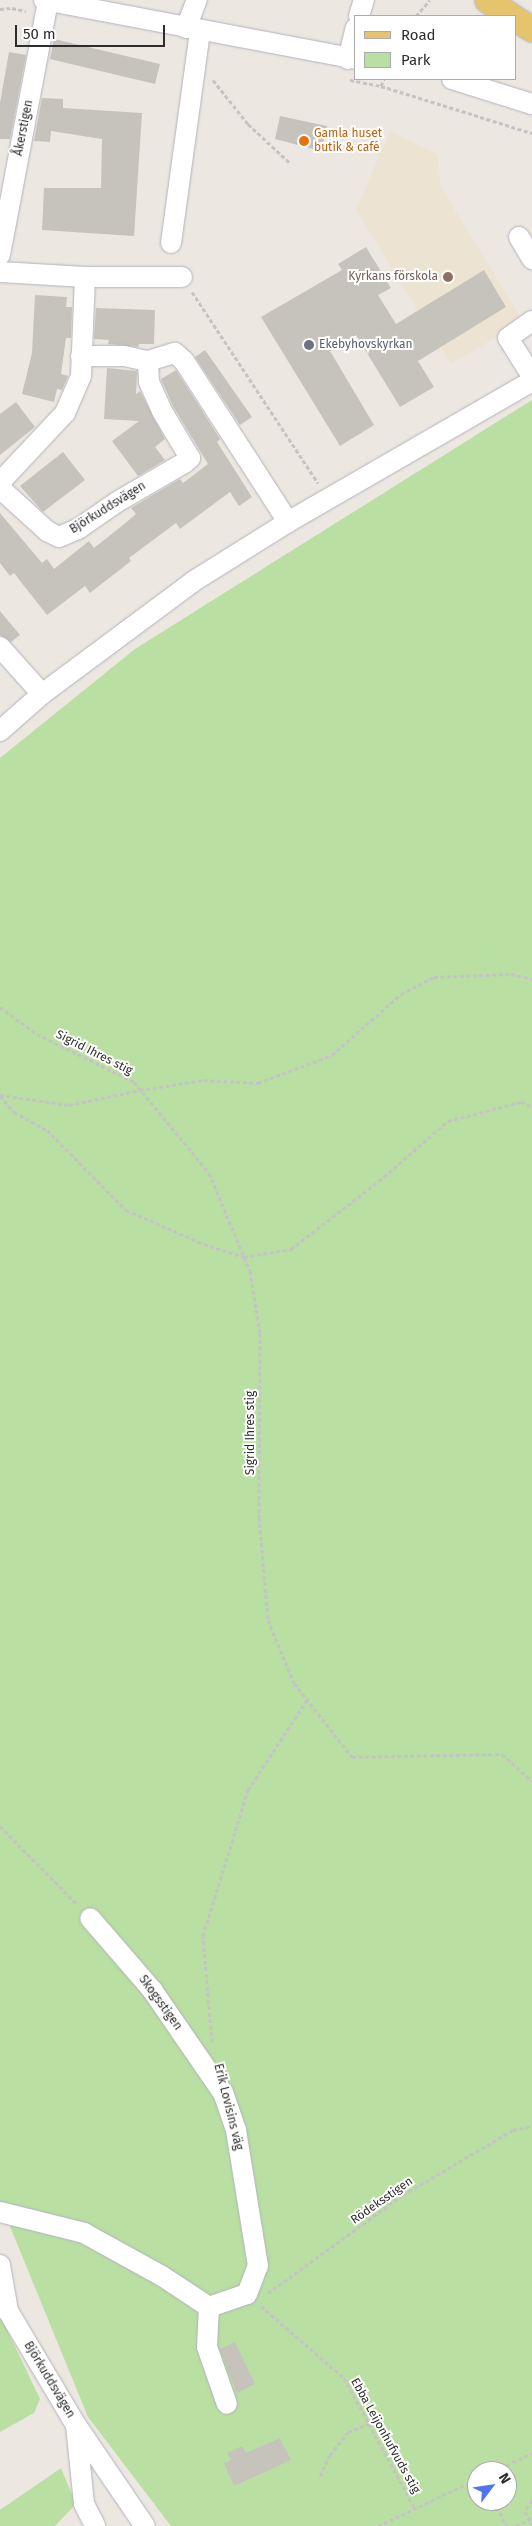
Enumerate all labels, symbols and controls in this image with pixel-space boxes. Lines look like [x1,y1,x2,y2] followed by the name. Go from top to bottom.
[18,15,168,47] scale bar
[354,15,517,80] legend
[23,25,56,43] text: 50 m
[401,26,436,44] text: Road
[401,51,431,69] text: Park
[12,99,36,157] street label: Åkerstigen
[314,127,382,155] place label: Gamla huset butik & café
[298,135,310,147] marker: Gamla huset butik & café
[348,270,438,284] place label: Kyrkans förskola
[442,271,454,283] marker: Kyrkans förskola
[319,338,413,352] place label: Ekebyhovskyrkan
[303,339,315,351] marker: Ekebyhovskyrkan
[67,479,149,537] street label: Björkuddsvägen
[53,1027,135,1079] street label: Sigrid Ihres stig
[244,1391,258,1475] street label: Sigrid Ihres stig
[135,1973,185,2033] street label: Skogsstigen
[210,2062,246,2152] street label: Erik Lovisins väg
[348,2174,416,2228] street label: Rödeksstigen
[20,2339,78,2421] street label: Björkuddsvägen
[347,2376,423,2496] street label: Ebba Leijonhufvuds stig
[467,2461,517,2511] north arrow
[495,2470,514,2487] text: N

